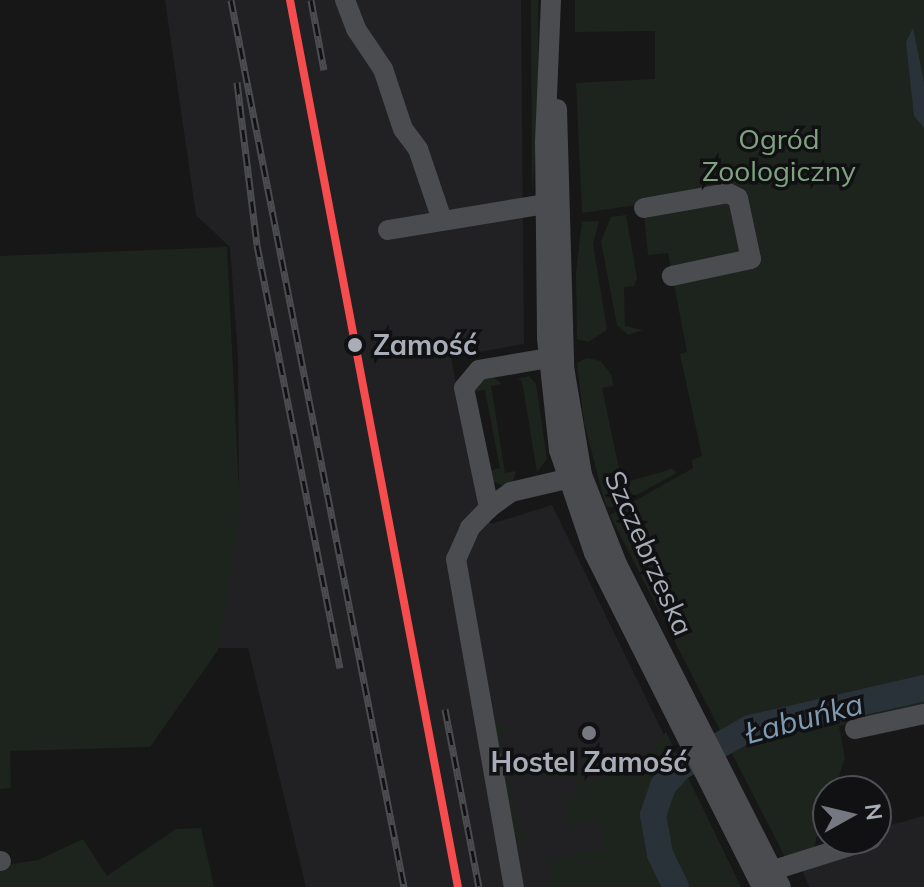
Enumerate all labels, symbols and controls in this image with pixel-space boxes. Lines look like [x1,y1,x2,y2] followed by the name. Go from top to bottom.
[702,122,856,188] park label: Ogród Zoologiczny
[373,328,477,362] place label: Zamość
[344,334,366,356] marker: Zamość
[598,466,700,640] street label: Szczebrzeska
[741,685,867,751] water label: Łabuńka
[580,724,598,742] marker: Hostel Zamość
[491,745,687,779] place label: Hostel Zamość
[812,775,892,855] north arrow
[859,802,889,822] text: N

